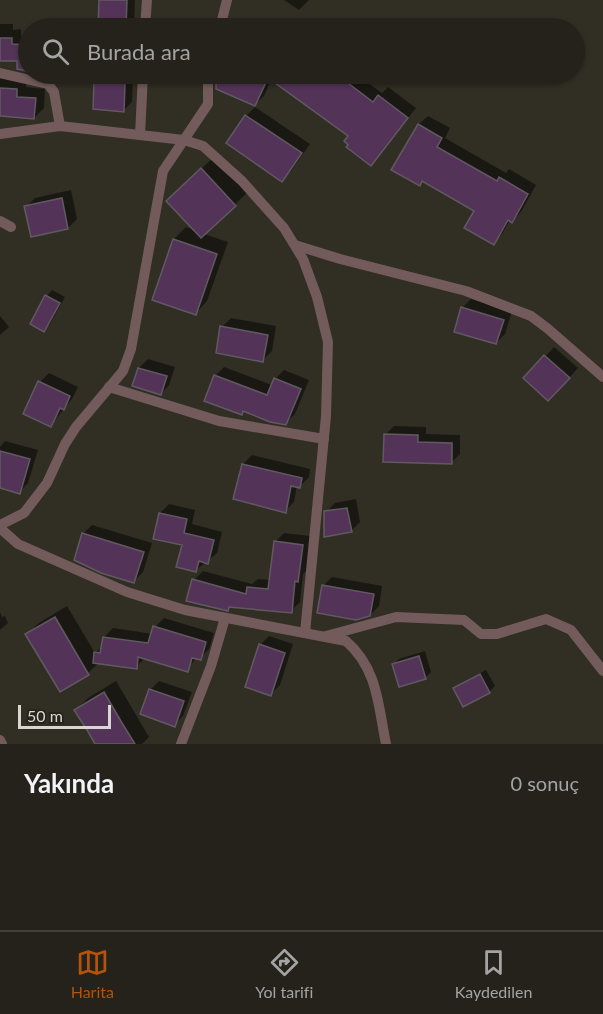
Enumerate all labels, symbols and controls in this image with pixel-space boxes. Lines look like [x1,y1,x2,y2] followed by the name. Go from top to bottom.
[18,18,585,84] search box
[39,35,72,68] icon: search
[87,38,191,65] text: Burada ara
[18,702,111,730] scale bar
[27,706,63,725] text: 50 m
[24,767,114,799] text: Yakında
[510,771,579,795] text: 0 sonuç
[71,946,114,1001] tab: Harita
[255,946,313,1001] tab: Yol tarifi
[455,946,532,1001] tab: Kaydedilen

